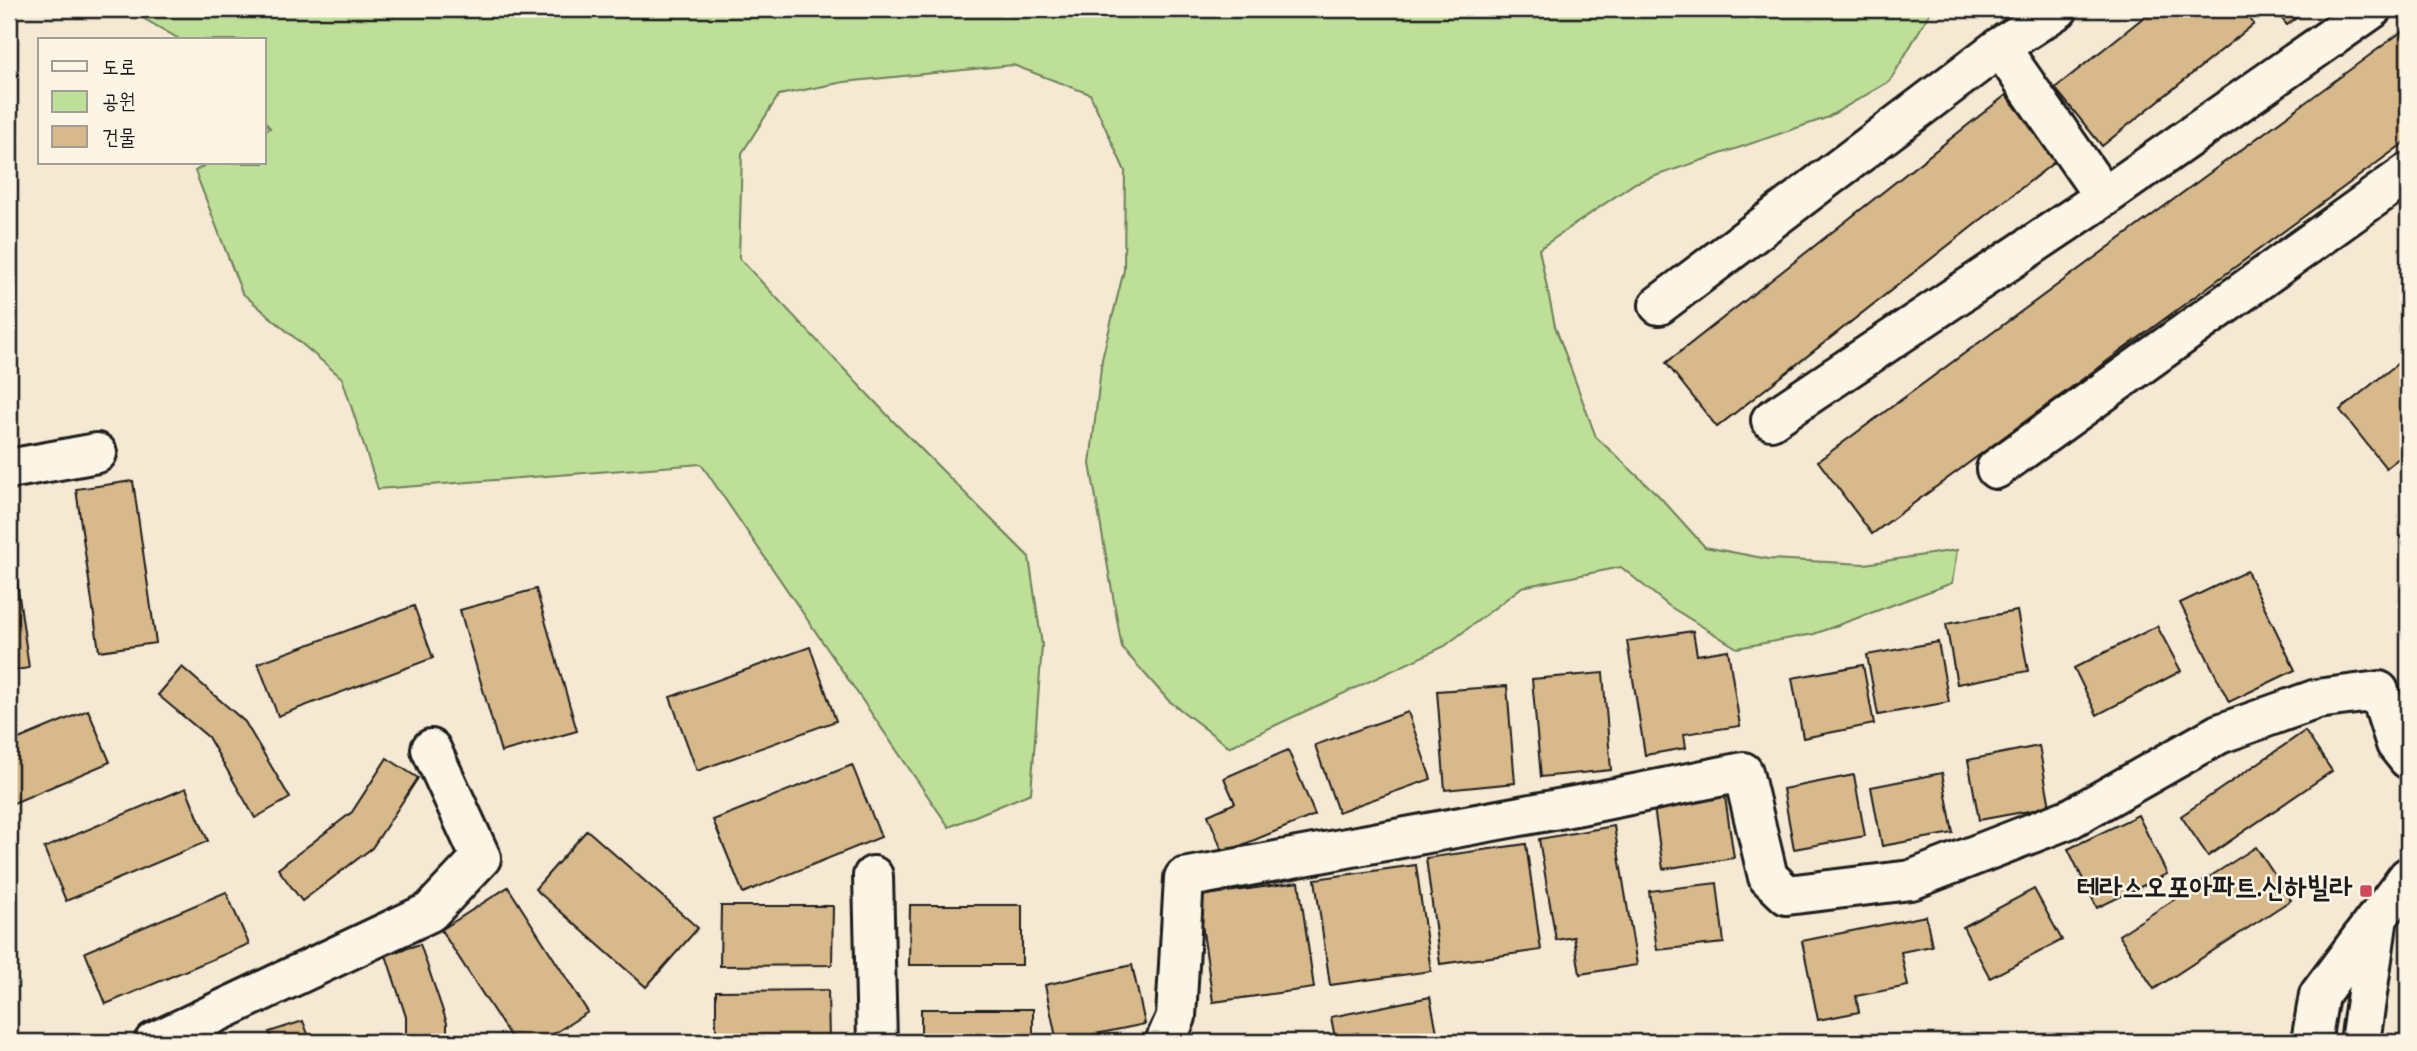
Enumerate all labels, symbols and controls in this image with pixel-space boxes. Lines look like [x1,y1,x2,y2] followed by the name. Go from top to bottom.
[38,38,266,164] legend
[102,55,136,85] text: 도로
[102,89,136,119] text: 공원
[102,125,136,155] text: 건물
[2077,871,2352,911] place label: 테라스오포아파트.신하빌라
[2358,883,2374,899] marker: 테라스오포아파트.신하빌라

